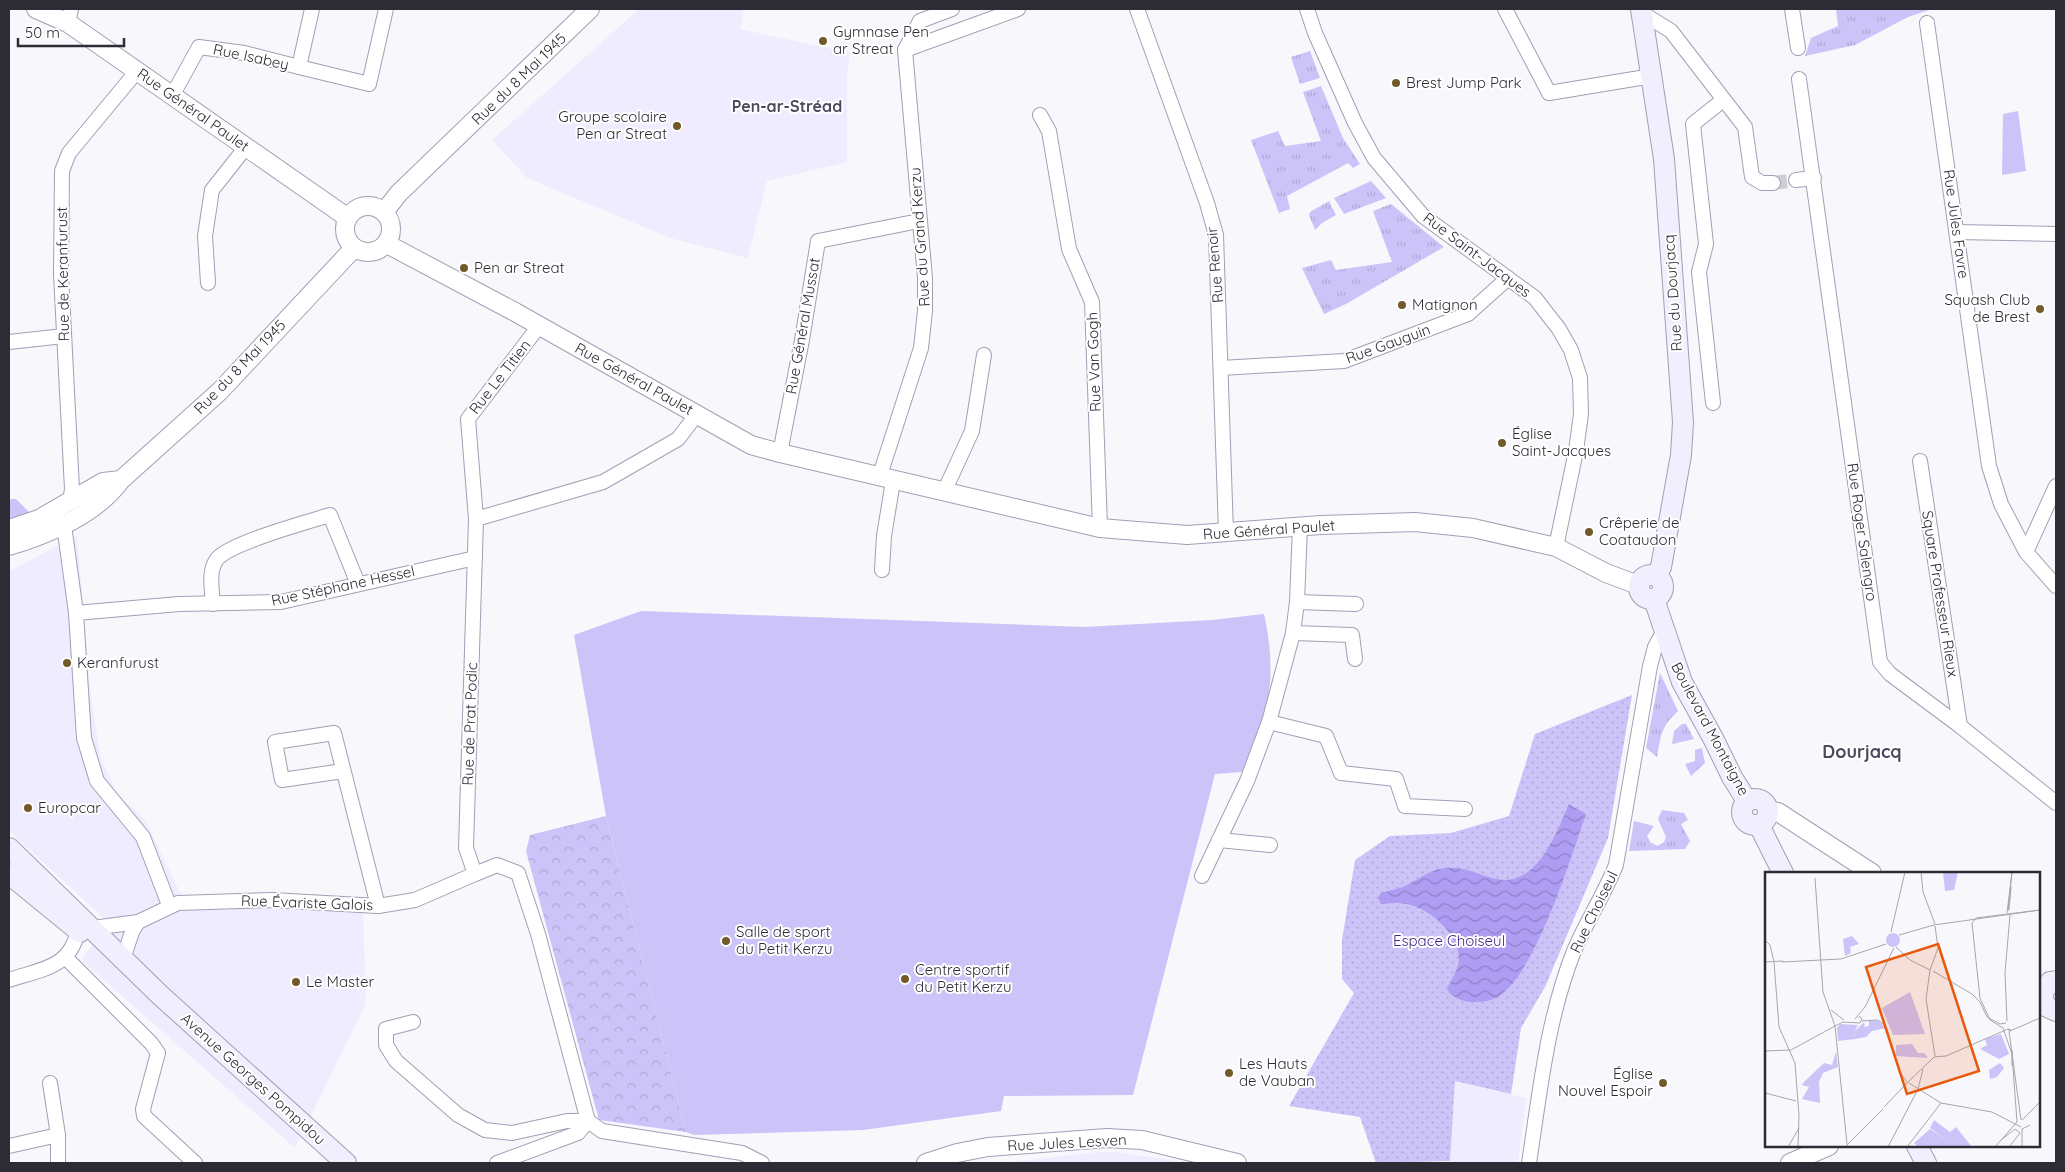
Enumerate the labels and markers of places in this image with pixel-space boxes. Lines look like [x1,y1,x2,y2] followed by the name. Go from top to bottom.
[833,22,929,58] place label: Gymnase Pen ar Streat
[817,35,829,47] marker: Gymnase Pen ar Streat
[1406,73,1522,92] place label: Brest Jump Park
[1390,77,1402,89] marker: Brest Jump Park
[558,107,667,143] place label: Groupe scolaire Pen ar Streat
[671,120,683,132] marker: Groupe scolaire Pen ar Streat
[474,258,565,277] place label: Pen ar Streat
[458,262,470,274] marker: Pen ar Streat
[1944,290,2030,326] place label: Squash Club de Brest
[1412,295,1478,314] place label: Matignon
[1396,299,1408,311] marker: Matignon
[2034,303,2046,315] marker: Squash Club de Brest
[1512,424,1611,460] place label: Église Saint-Jacques
[1496,437,1508,449] marker: Église Saint-Jacques
[1599,513,1679,549] place label: Crêperie de Coataudon
[1583,526,1595,538] marker: Crêperie de Coataudon
[77,653,159,672] place label: Keranfurust
[61,657,73,669] marker: Keranfurust
[38,798,101,817] place label: Europcar
[22,802,34,814] marker: Europcar
[736,922,832,958] place label: Salle de sport du Petit Kerzu
[720,935,732,947] marker: Salle de sport du Petit Kerzu
[915,960,1011,996] place label: Centre sportif du Petit Kerzu
[306,972,375,991] place label: Le Master
[899,973,911,985] marker: Centre sportif du Petit Kerzu
[290,976,302,988] marker: Le Master
[1239,1054,1315,1090] place label: Les Hauts de Vauban
[1558,1064,1653,1100] place label: Église Nouvel Espoir
[1223,1067,1235,1079] marker: Les Hauts de Vauban
[1657,1077,1669,1089] marker: Église Nouvel Espoir

